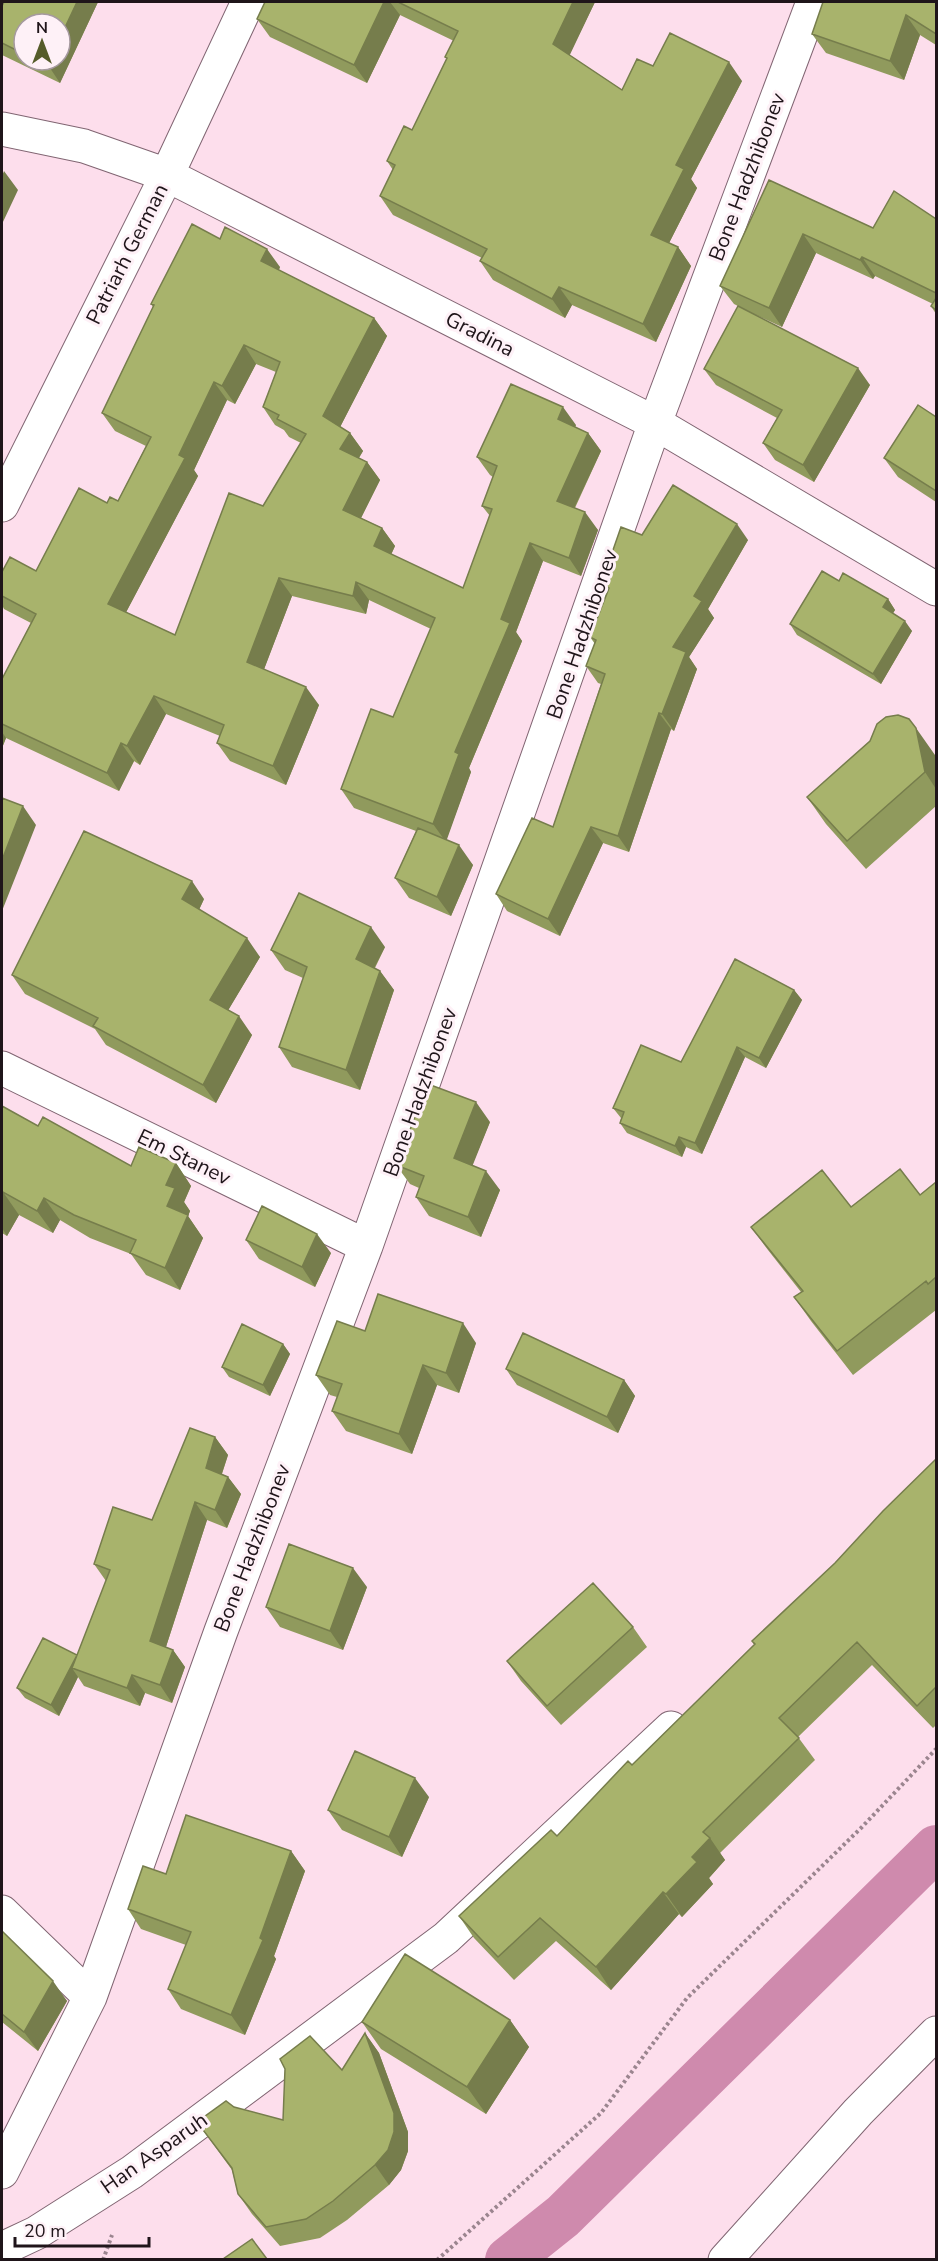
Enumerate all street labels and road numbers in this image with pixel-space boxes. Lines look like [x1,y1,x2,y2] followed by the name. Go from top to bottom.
[702,89,792,265] street label: Bone Hadzhibonev
[79,179,175,329] street label: Patriarh German
[441,305,519,363] street label: Gradina
[540,545,624,723] street label: Bone Hadzhibonev
[376,1003,464,1180] street label: Bone Hadzhibonev
[133,1122,236,1192] street label: Em Stanev
[207,1460,297,1636] street label: Bone Hadzhibonev
[95,2106,213,2200] street label: Han Asparuh

